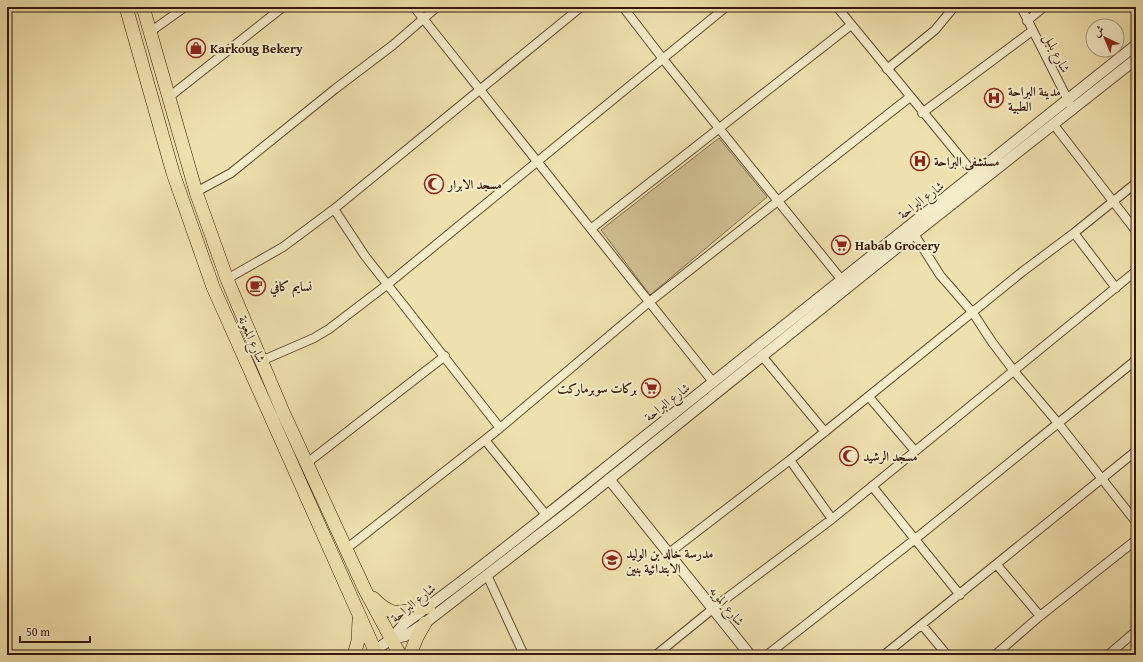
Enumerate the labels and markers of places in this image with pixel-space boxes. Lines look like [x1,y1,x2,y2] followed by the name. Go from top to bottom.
[185,37,207,59] shop icon: Karkoug Bekery
[210,39,303,58] place label: Karkoug Bekery
[1008,82,1061,116] place label: مدينة البراحة الطبية
[983,87,1005,109] hospital icon: مدينة البراحة الطبية
[909,150,931,172] hospital icon: مستشفى البراحة
[934,152,999,171] place label: مستشفى البراحة
[423,173,445,195] mosque icon: مسجد الابرار
[446,175,502,194] place label: مسجد الابرار
[830,234,852,256] supermarket icon: Habab Grocery
[855,236,940,255] place label: Habab Grocery
[245,275,267,297] cafe icon: نسايم كافي
[269,277,312,298] place label: نسايم كافي
[640,377,662,399] supermarket icon: بركات سوبرماركت
[557,379,638,398] place label: بركات سوبرماركت
[838,445,860,467] mosque icon: مسجد الرشيد
[863,447,917,466] place label: مسجد الرشيد
[626,544,713,578] place label: مدرسة خالد بن الوليد الابتدائية بنين
[601,549,623,571] school or university icon: مدرسة خالد بن الوليد الابتدائية بنين

